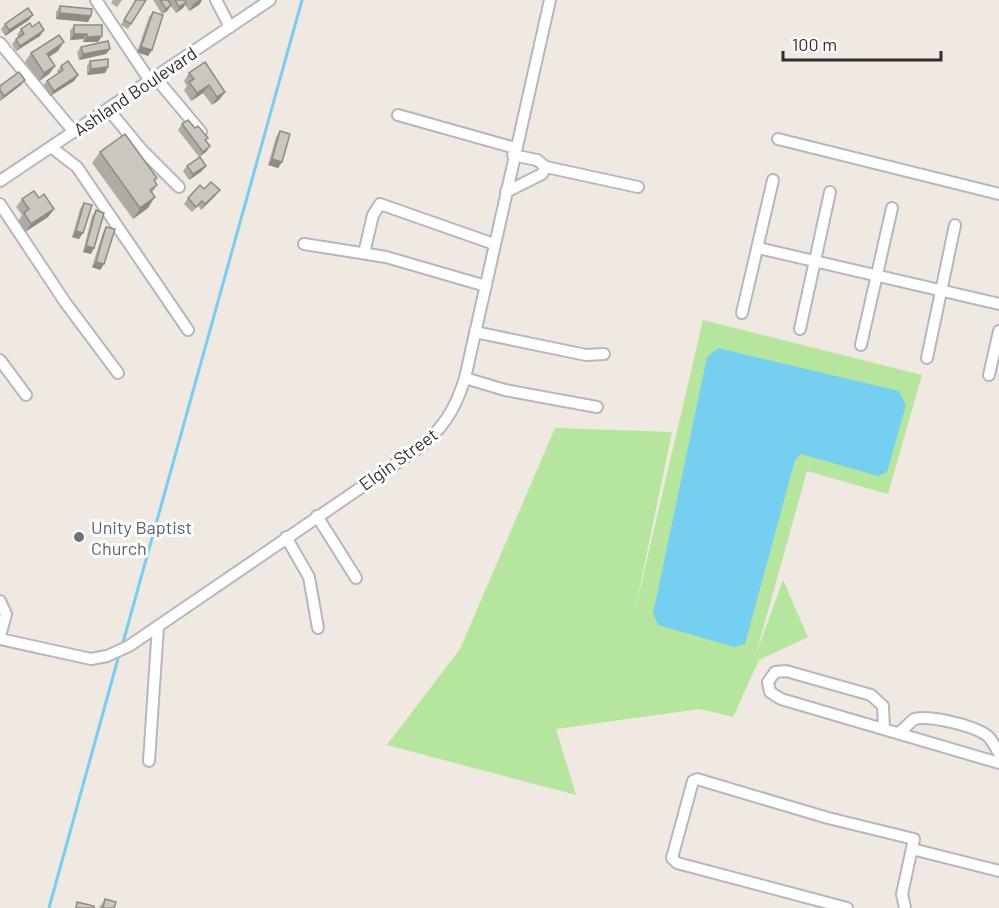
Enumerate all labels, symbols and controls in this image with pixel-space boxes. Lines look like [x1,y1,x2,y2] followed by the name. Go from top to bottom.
[783,24,940,62] scale bar
[792,33,837,55] text: 100 m
[69,42,201,140] street label: Ashland Boulevard
[354,423,442,495] street label: Elgin Street
[91,516,192,559] place label: Unity Baptist Church
[72,530,86,544] marker: Unity Baptist Church

